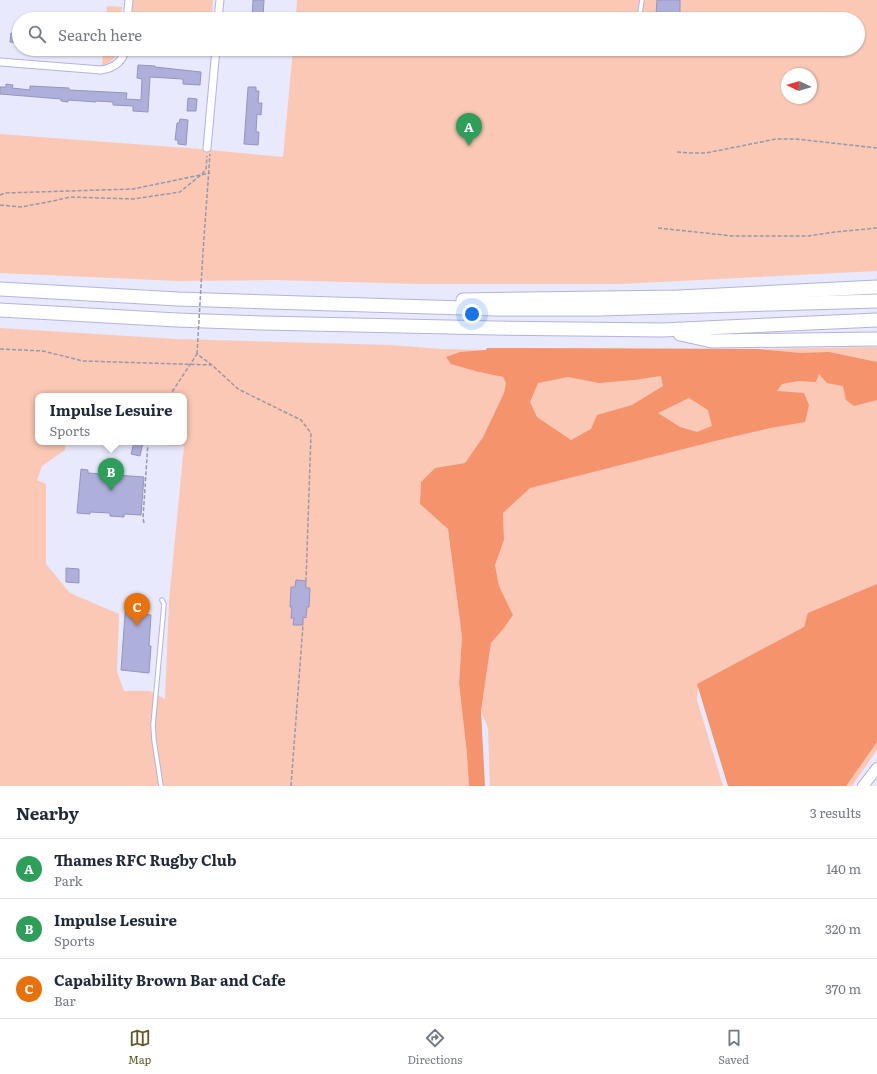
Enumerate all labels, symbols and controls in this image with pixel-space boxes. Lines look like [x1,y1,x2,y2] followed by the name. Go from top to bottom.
[12,12,865,56] search box
[26,23,48,45] icon: search
[58,23,142,46] text: Search here
[781,68,817,104] north arrow
[456,113,482,146] pin: A
[462,304,482,324] your location
[35,393,187,445] popup
[50,398,172,421] text: Impulse Lesuire
[50,421,90,440] text: Sports
[98,458,124,491] pin: B
[124,593,150,626] pin: C
[16,800,79,825] text: Nearby
[810,803,861,822] text: 3 results
[54,848,236,871] text: Thames RFC Rugby Club
[24,859,34,878] text: A
[826,859,861,878] text: 140 m
[54,871,83,890] text: Park
[54,908,177,931] text: Impulse Lesuire
[25,919,33,938] text: B
[825,919,861,938] text: 320 m
[54,931,94,950] text: Sports
[54,968,286,991] text: Capability Brown Bar and Cafe
[24,979,34,998] text: C
[825,979,861,998] text: 370 m
[54,991,76,1010] text: Bar
[128,1027,151,1067] tab: Map
[407,1027,462,1067] tab: Directions
[718,1027,749,1067] tab: Saved

